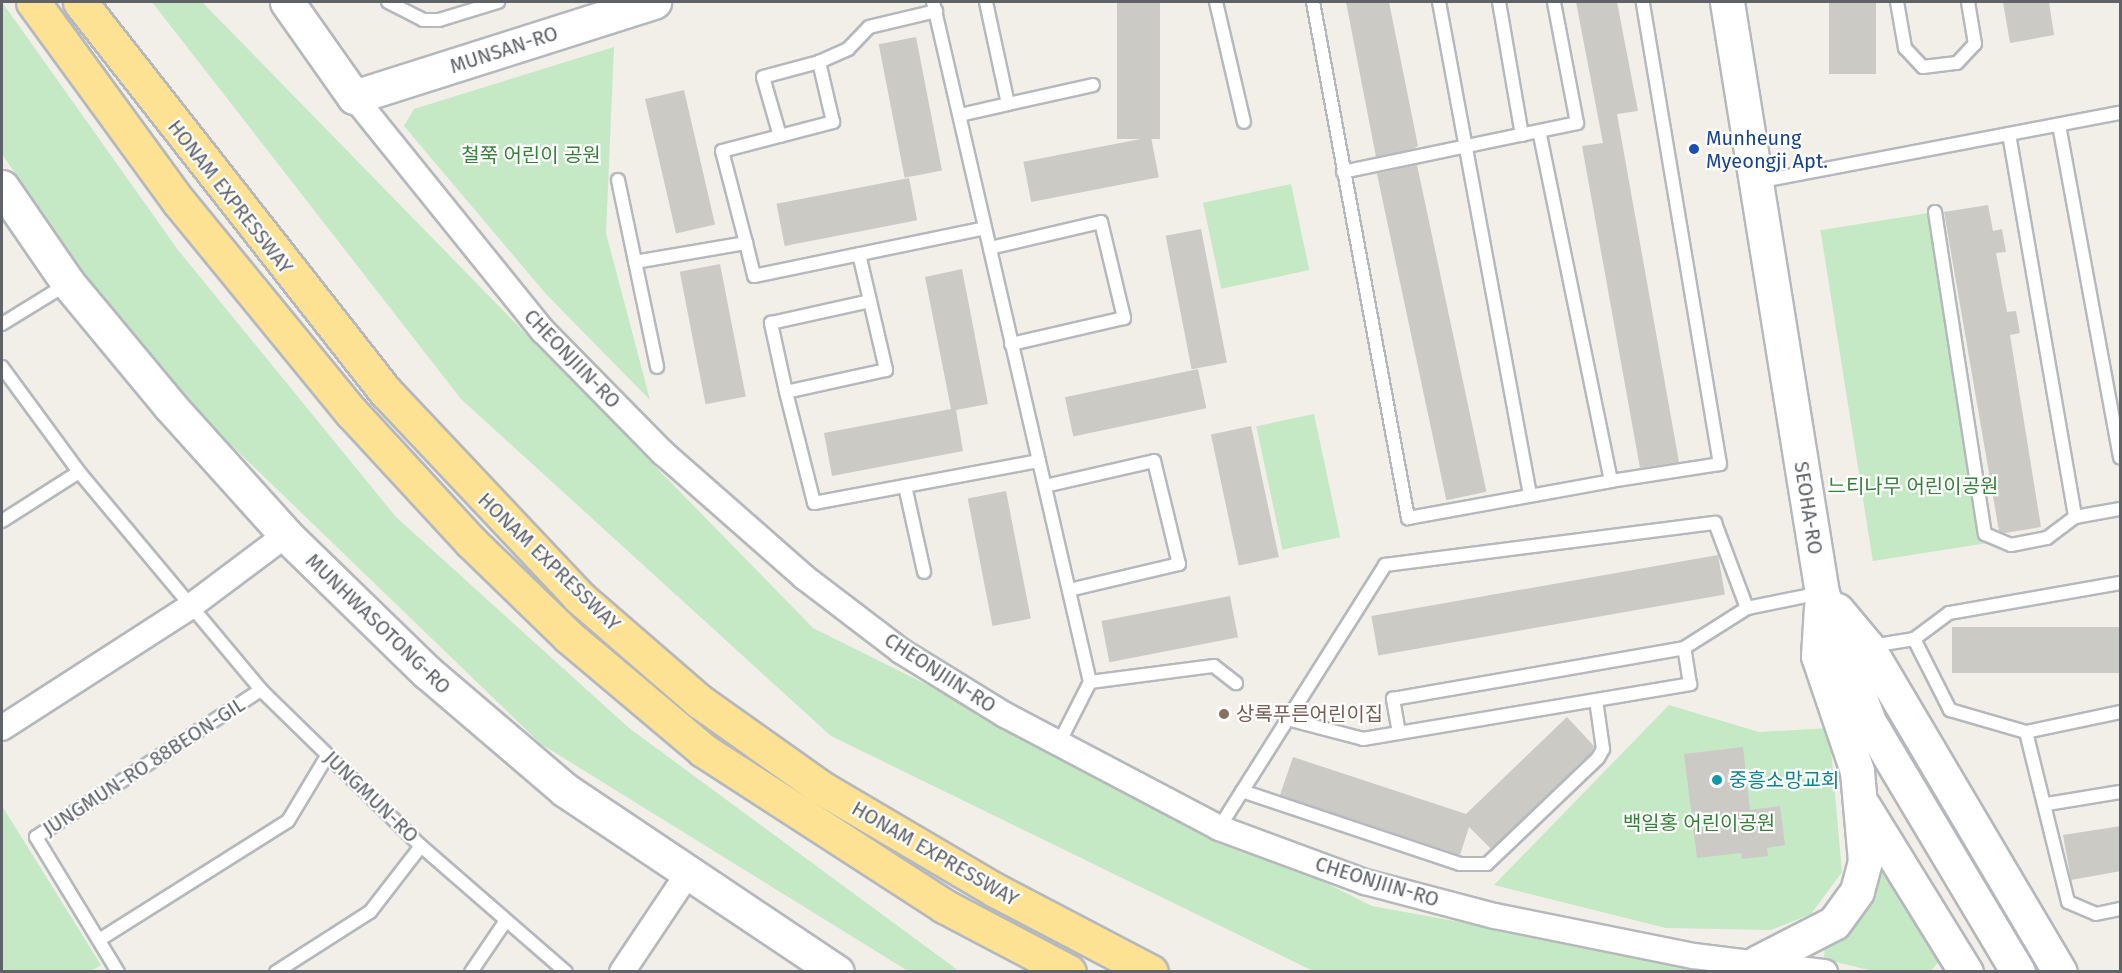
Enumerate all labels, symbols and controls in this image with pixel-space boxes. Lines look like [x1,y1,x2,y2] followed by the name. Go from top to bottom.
[447,21,561,79] street label: MUNSAN-RO
[163,115,297,279] street label: HONAM EXPRESSWAY
[1706,126,1828,173] place label: Munheung Myeongji Apt.
[1687,142,1701,156] marker: Munheung Myeongji Apt.
[461,143,601,167] park label: 철쭉 어린이 공원
[519,305,625,413] street label: CHEONJIIN-RO
[1789,460,1827,556] street label: SEOHA-RO
[1828,474,1998,498] park label: 느티나무 어린이공원
[473,488,625,636] street label: HONAM EXPRESSWAY
[301,549,455,699] street label: MUNHWASOTONG-RO
[880,628,1000,718] street label: CHEONJIIN-RO
[39,693,249,841] street label: JUNGMUN-RO 88BEON-GIL
[1236,702,1383,726] place label: 상록푸른어린이집
[1217,707,1231,721] marker: 상록푸른어린이집
[319,746,423,848] street label: JUNGMUN-RO
[1729,768,1839,792] place label: 중흥소망교회
[1710,773,1724,787] marker: 중흥소망교회
[847,796,1023,912] street label: HONAM EXPRESSWAY
[1623,811,1775,835] park label: 백일홍 어린이공원
[1312,852,1442,912] street label: CHEONJIIN-RO

